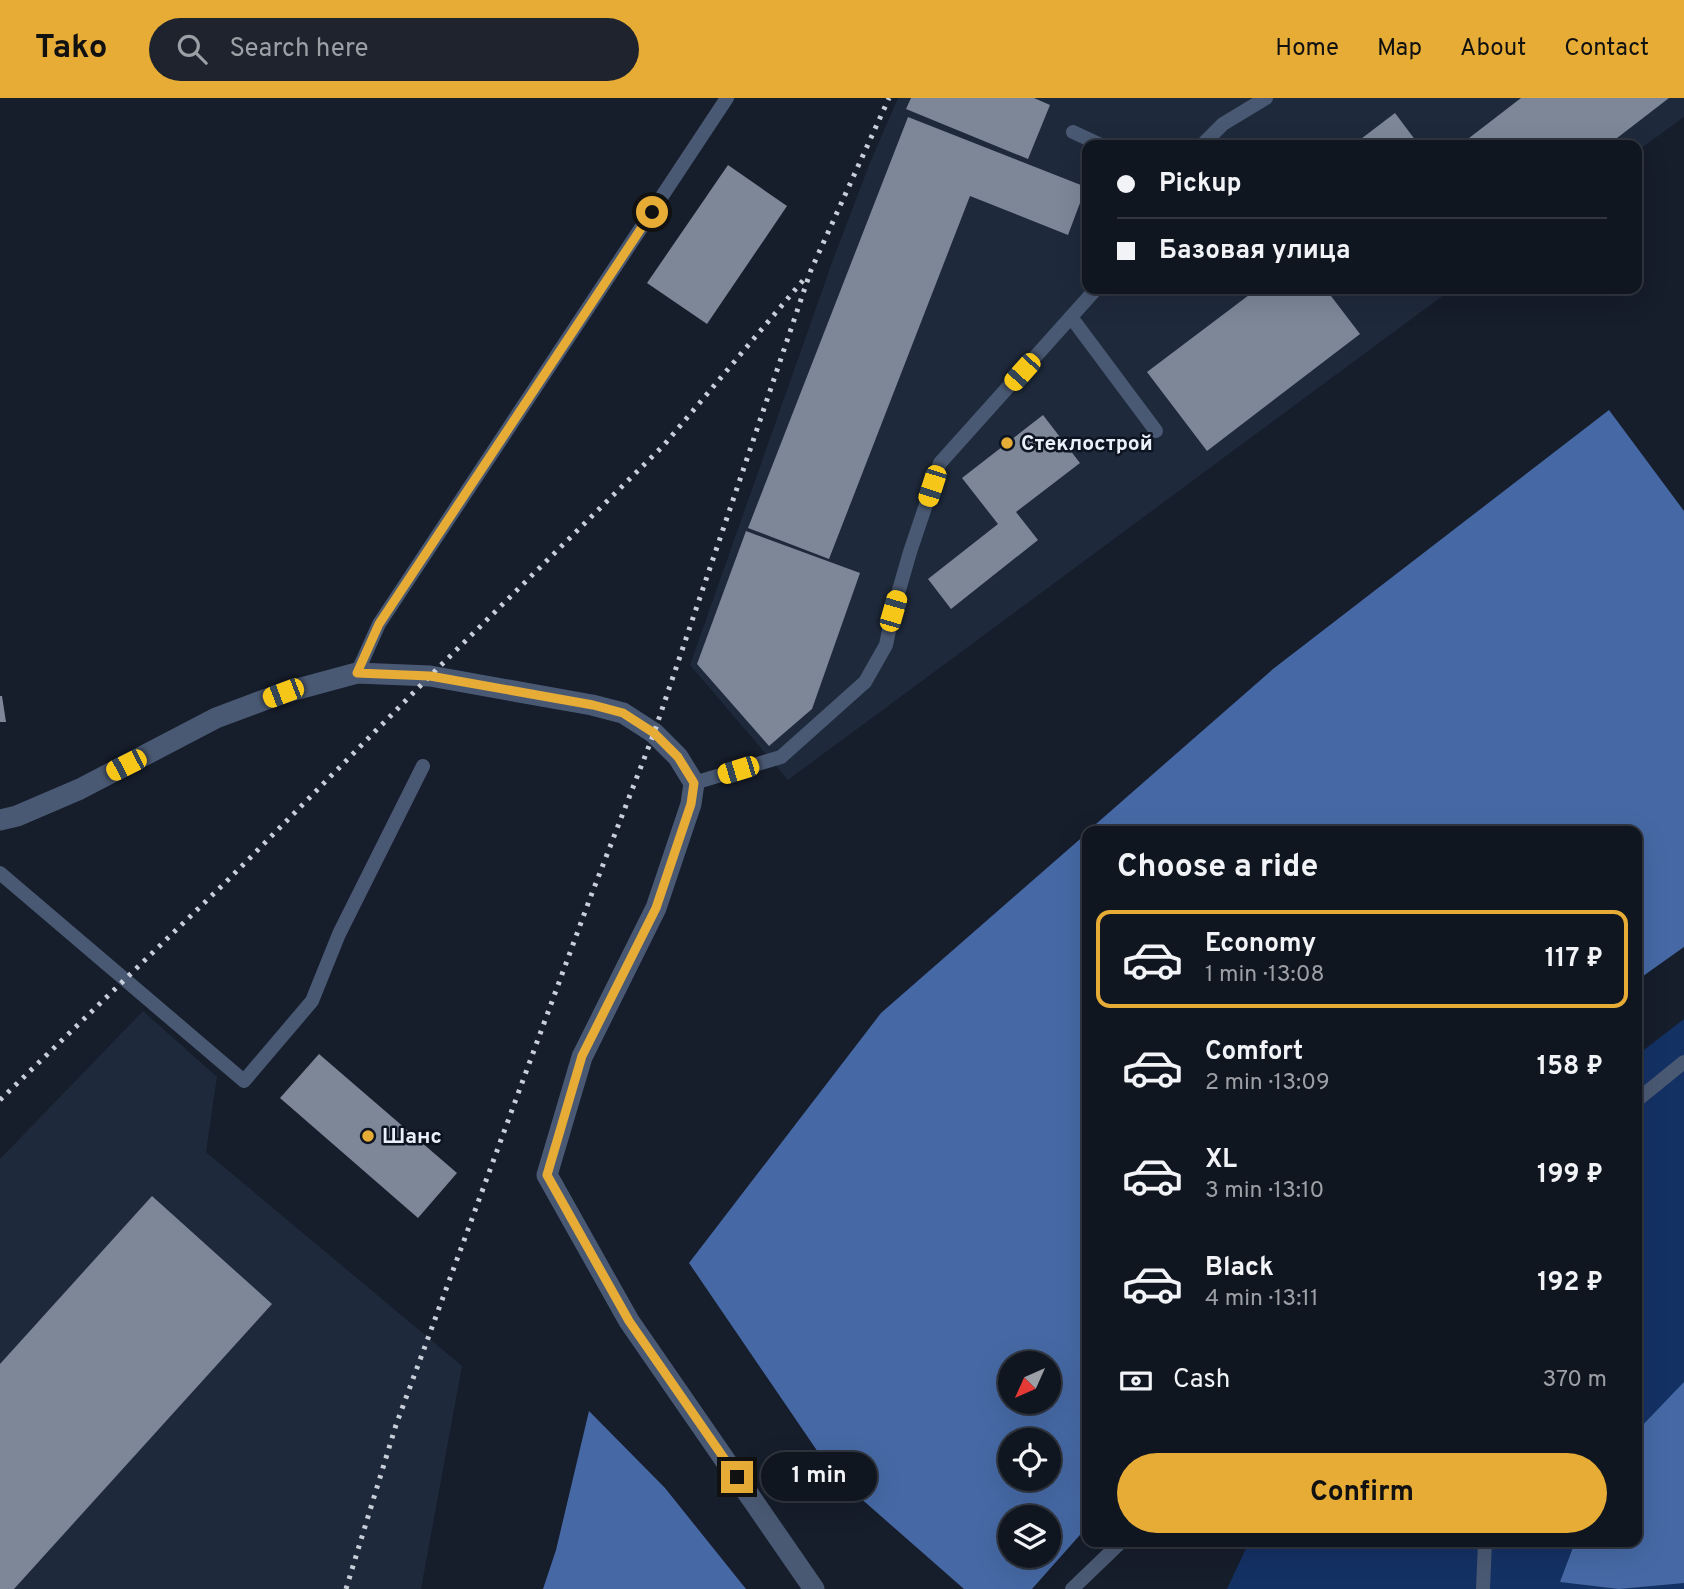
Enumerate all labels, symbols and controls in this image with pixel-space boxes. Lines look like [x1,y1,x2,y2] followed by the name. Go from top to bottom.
[149,18,639,81] search box
[35,28,107,70] text: Tako
[173,30,211,68] icon: search
[229,33,368,66] text: Search here
[1275,34,1339,64] text: Home
[1377,34,1422,64] text: Map
[1460,34,1526,64] text: About
[1564,34,1649,64] text: Contact
[1159,168,1242,201] text: Pickup
[636,196,668,228] route start
[1159,235,1351,268] text: Базовая улица
[1001,349,1044,395] car
[1021,431,1153,458] place label: Стеклострой
[999,435,1015,451] marker: Стеклострой
[916,463,949,509] car
[878,588,909,634] car
[260,676,307,710] car
[103,746,150,784] car
[715,754,762,786] car
[1117,848,1318,888] text: Choose a ride
[1121,928,1184,991] icon: car
[1205,928,1316,961] text: Economy
[1545,943,1603,976] text: 117 ₽
[1205,961,1324,990] text: 1 min · 13:08
[1121,1036,1184,1099] icon: car
[1205,1036,1303,1069] text: Comfort
[1537,1051,1603,1084] text: 158 ₽
[1205,1069,1330,1098] text: 2 min · 13:09
[382,1124,442,1151] place label: Шанс
[360,1128,376,1144] marker: Шанс
[1121,1144,1184,1207] icon: car
[1205,1144,1237,1177] text: XL
[1537,1159,1603,1192] text: 199 ₽
[1205,1177,1324,1206] text: 3 min · 13:10
[1121,1252,1184,1315] icon: car
[1205,1252,1274,1285] text: Black
[1537,1267,1603,1300] text: 192 ₽
[1205,1285,1319,1314] text: 4 min · 13:11
[998,1351,1060,1414] north arrow
[998,1351,1061,1568] map controls
[1117,1362,1155,1400] icon: cash
[1173,1364,1230,1397] text: Cash
[1542,1366,1607,1395] text: 370 m
[998,1428,1061,1491] button: locate
[762,1452,877,1502] callout: 1 min
[1117,1453,1607,1533] button: Confirm
[721,1461,753,1493] route end
[791,1462,847,1491] text: 1 min
[998,1505,1061,1568] button: layers

